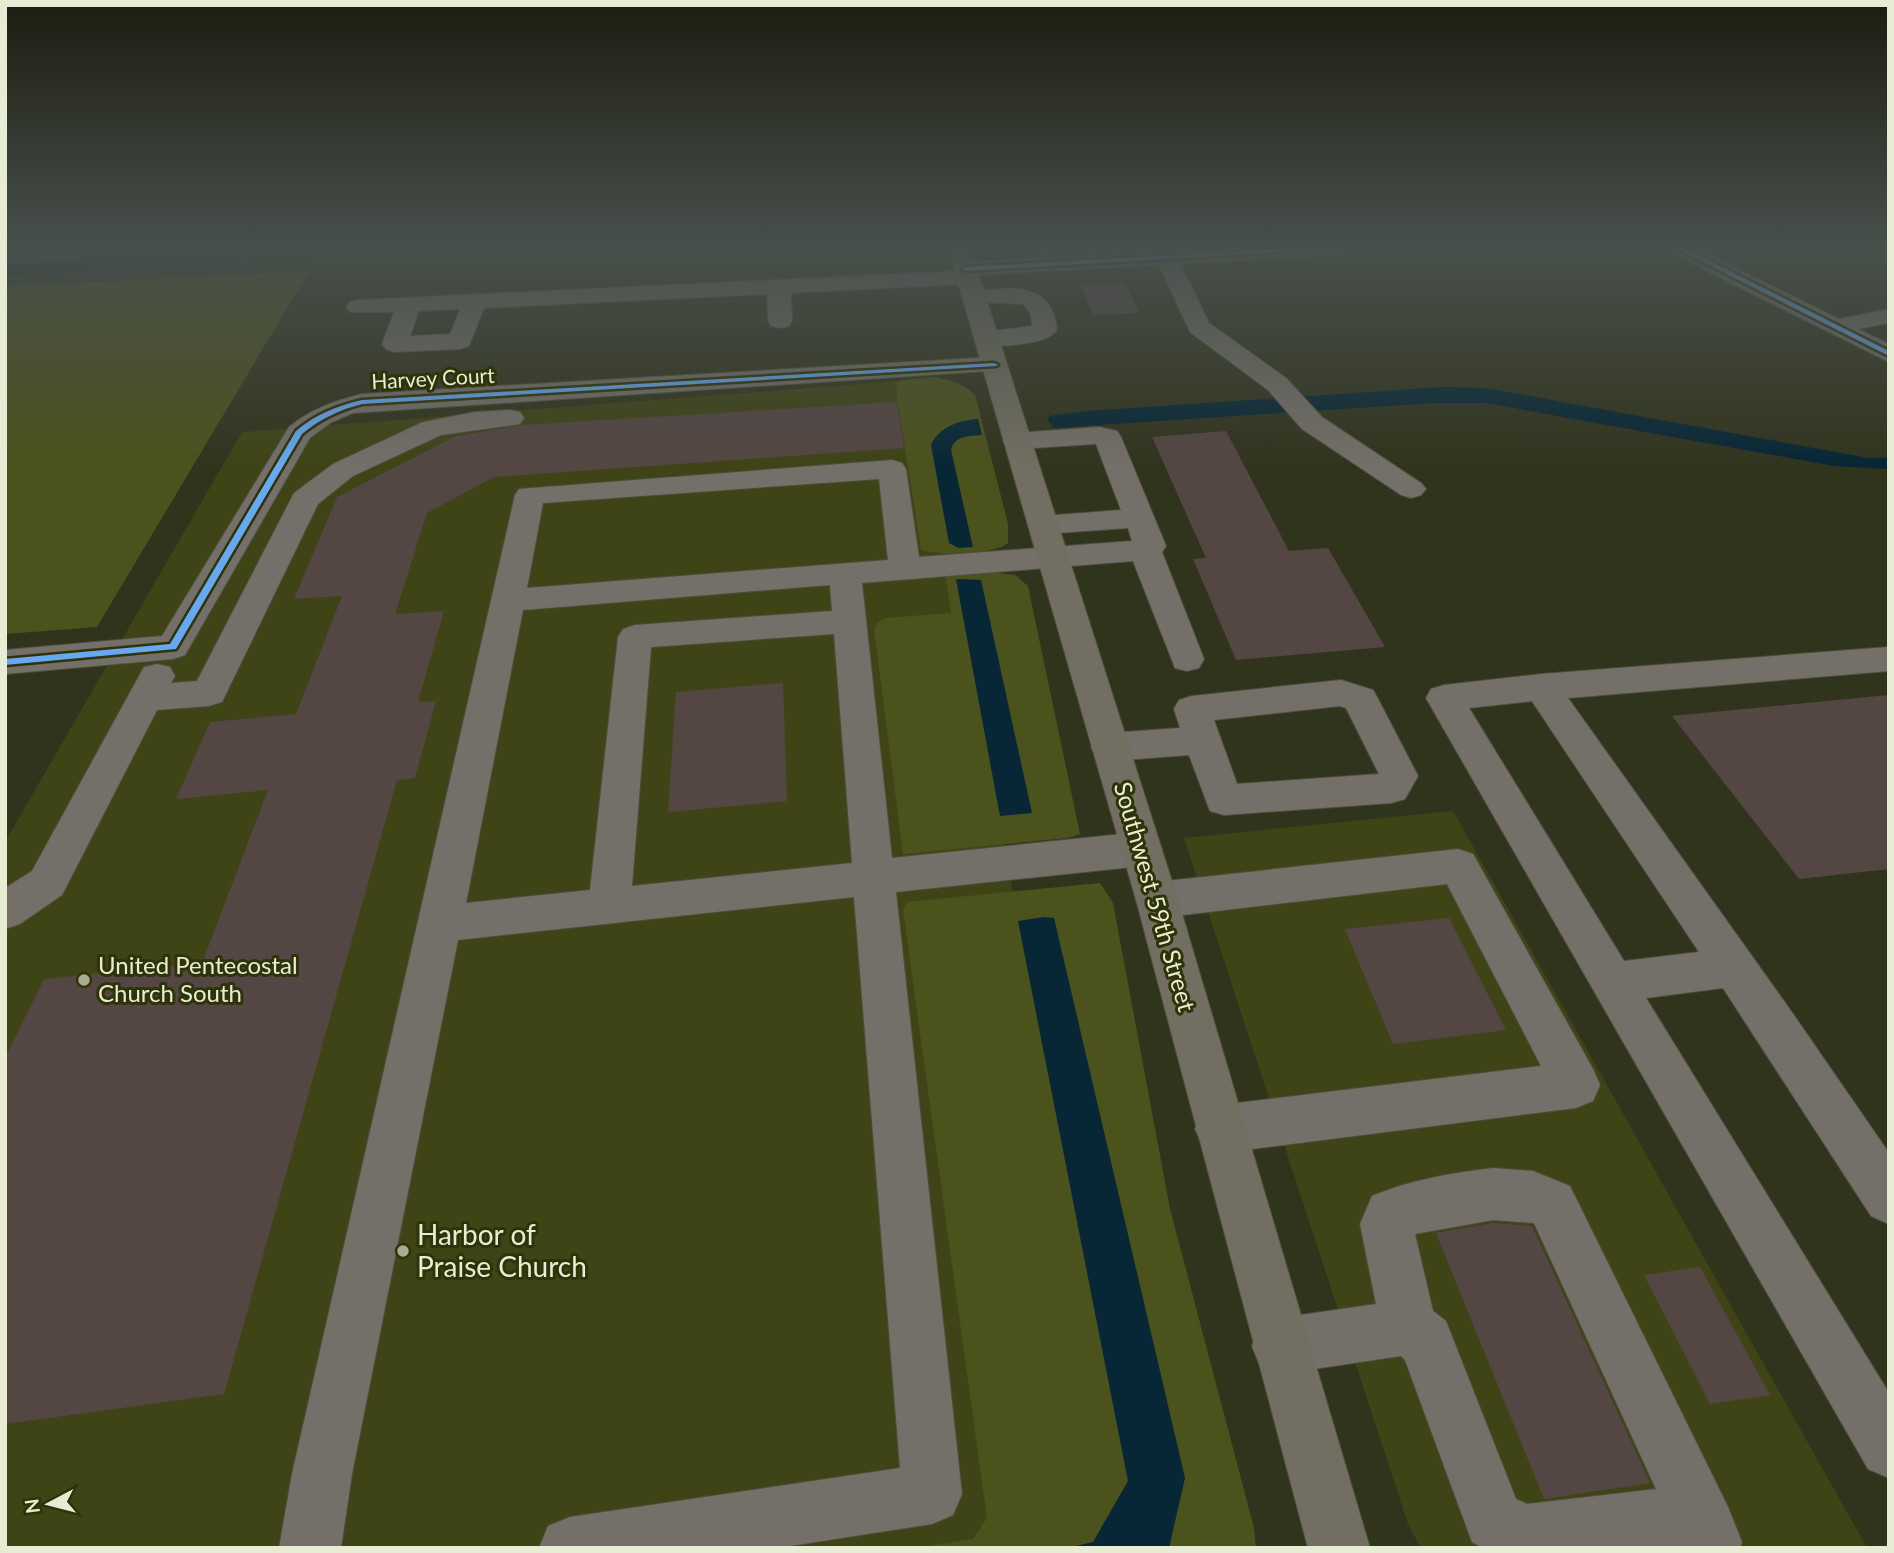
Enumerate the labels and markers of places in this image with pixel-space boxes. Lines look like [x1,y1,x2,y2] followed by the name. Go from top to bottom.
[98,950,298,1007] place label: United Pentecostal Church South
[76,972,92,988] marker: United Pentecostal Church South
[417,1217,587,1283] place label: Harbor of Praise Church
[395,1243,411,1259] marker: Harbor of Praise Church

